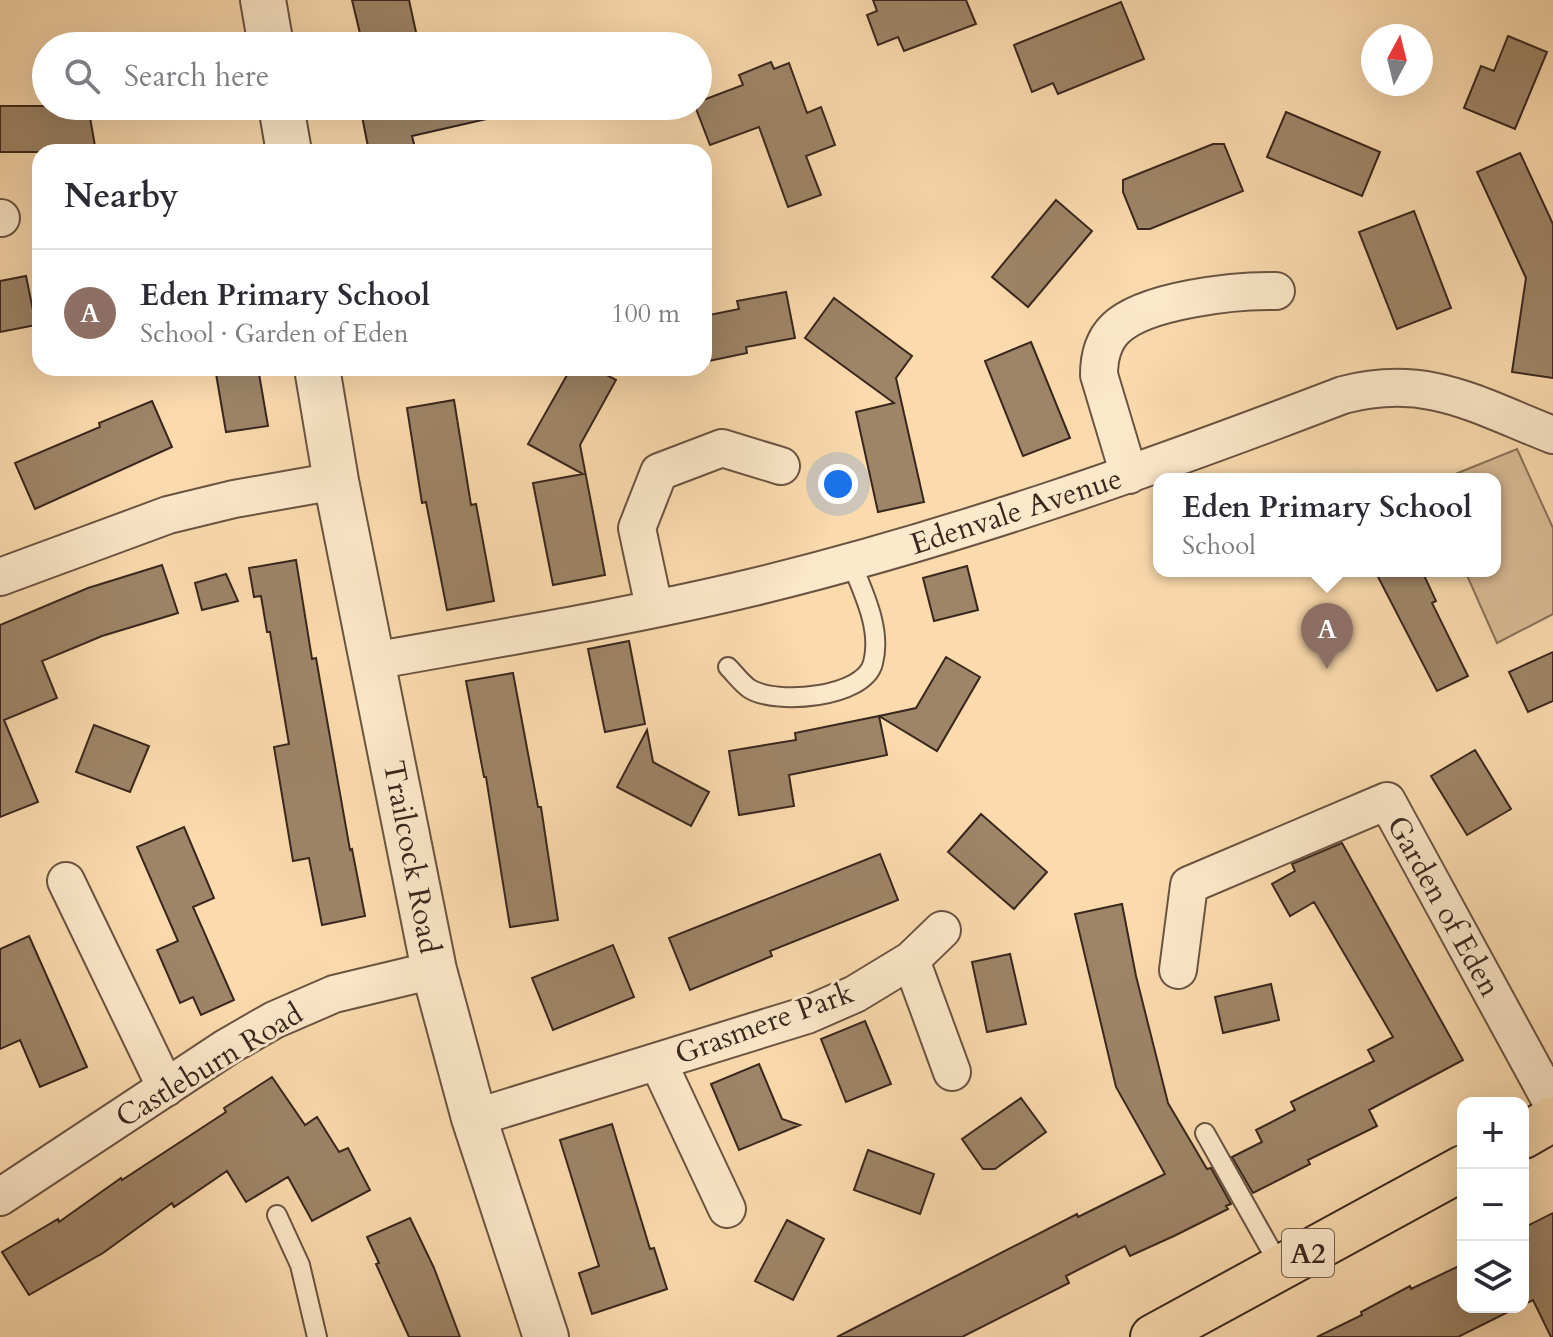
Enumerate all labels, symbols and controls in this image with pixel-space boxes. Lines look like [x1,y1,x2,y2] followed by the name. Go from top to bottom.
[1361,24,1433,96] north arrow
[32,32,712,120] search box
[60,54,104,98] icon: search
[124,56,269,97] text: Search here
[64,173,179,219] text: Nearby
[140,275,430,316] text: Eden Primary School
[80,296,100,331] text: A
[611,296,680,331] text: 100 m
[140,316,409,351] text: School · Garden of Eden
[905,458,1127,565] street label: Edenvale Avenue
[818,464,858,504] your location
[1153,473,1501,577] popup
[1182,487,1472,528] text: Eden Primary School
[1182,528,1256,563] text: School
[1301,603,1353,669] pin: A
[373,757,450,957] street label: Trailcock Road
[1377,808,1510,1004] street label: Garden of Eden
[669,972,859,1075] street label: Grasmere Park
[108,993,310,1137] street label: Castleburn Road
[1457,1097,1529,1313] map controls
[1457,1097,1529,1169] button: +
[1457,1169,1529,1241] button: −
[1282,1229,1334,1277] road number: A2
[1457,1241,1529,1313] button: layers

